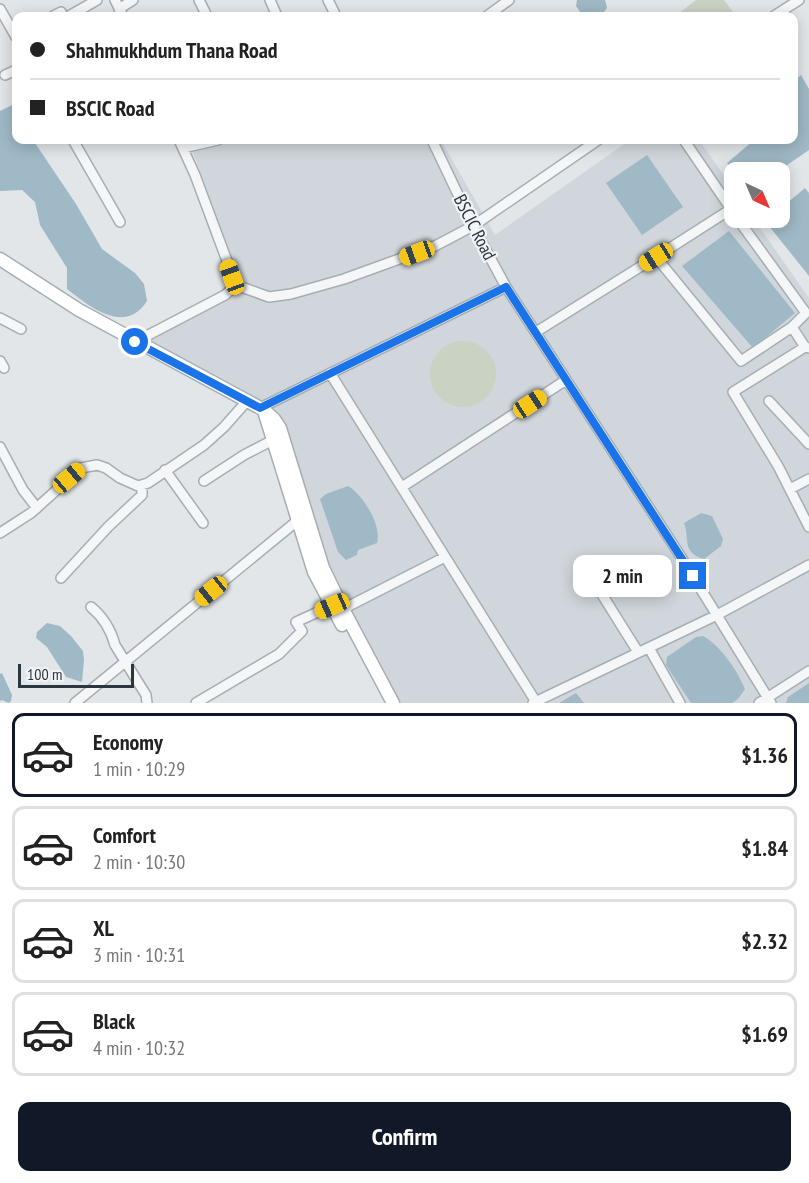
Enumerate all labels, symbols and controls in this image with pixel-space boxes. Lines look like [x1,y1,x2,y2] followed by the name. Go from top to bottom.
[66,36,278,64] text: Shahmukhdum Thana Road
[66,94,154,122] text: BSCIC Road
[724,162,790,228] north arrow
[724,162,790,228] map controls
[449,190,501,264] street label: BSCIC Road
[397,238,437,268] car
[636,240,676,274] car
[217,257,247,297] car
[121,328,148,355] route start
[510,387,550,421] car
[49,460,89,496] car
[573,555,672,597] callout: 2 min
[679,562,706,589] route end
[602,563,643,589] text: 2 min
[191,573,231,609] car
[312,590,352,622] car
[18,661,134,688] scale bar
[27,664,62,684] text: 100 m
[21,728,75,782] icon: car
[93,728,163,756] text: Economy
[741,741,788,769] text: $1.36
[93,756,185,782] text: 1 min · 10:29
[21,821,75,875] icon: car
[93,821,156,849] text: Comfort
[741,834,788,862] text: $1.84
[93,849,185,875] text: 2 min · 10:30
[21,914,75,968] icon: car
[93,914,114,942] text: XL
[741,927,788,955] text: $2.32
[93,942,185,968] text: 3 min · 10:31
[21,1007,75,1061] icon: car
[93,1007,135,1035] text: Black
[741,1020,788,1048] text: $1.69
[93,1035,185,1061] text: 4 min · 10:32
[18,1102,791,1171] button: Confirm

